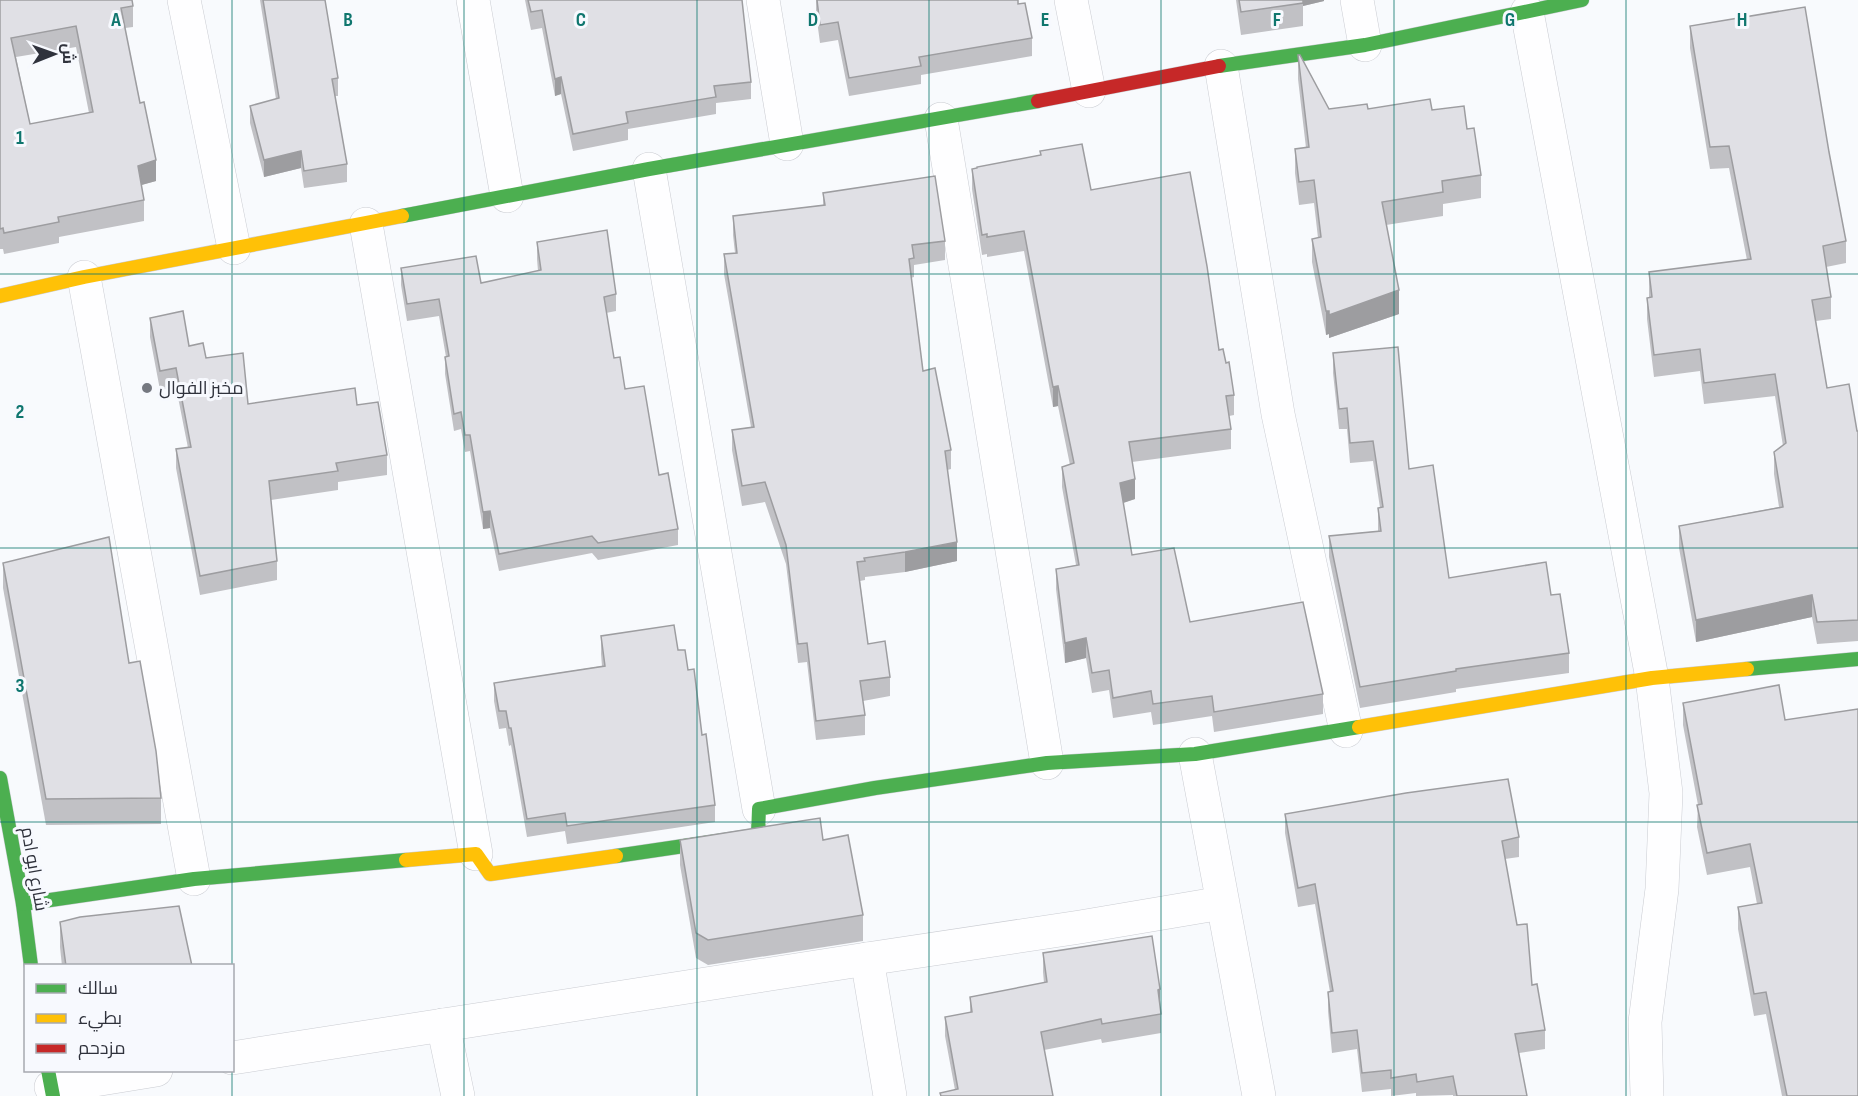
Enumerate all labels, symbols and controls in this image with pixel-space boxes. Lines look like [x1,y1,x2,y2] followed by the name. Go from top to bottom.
[110,8,121,32] text: A
[343,8,353,32] text: B
[576,8,586,32] text: C
[808,8,818,32] text: D
[1041,8,1049,32] text: E
[1273,8,1281,32] text: F
[1505,8,1515,32] text: G
[1737,8,1747,32] text: H
[24,24,84,84] north arrow
[58,43,77,64] text: ش
[16,126,24,150] text: 1
[159,378,244,399] place label: مخبز الفوال
[140,381,154,395] marker: مخبز الفوال
[16,400,24,424] text: 2
[16,674,25,698] text: 3
[15,825,52,913] street label: شارع ابو ادم
[24,964,234,1072] legend
[78,978,118,999] text: سالك
[78,1008,122,1032] text: بطيء
[78,1038,126,1060] text: مزدحم

